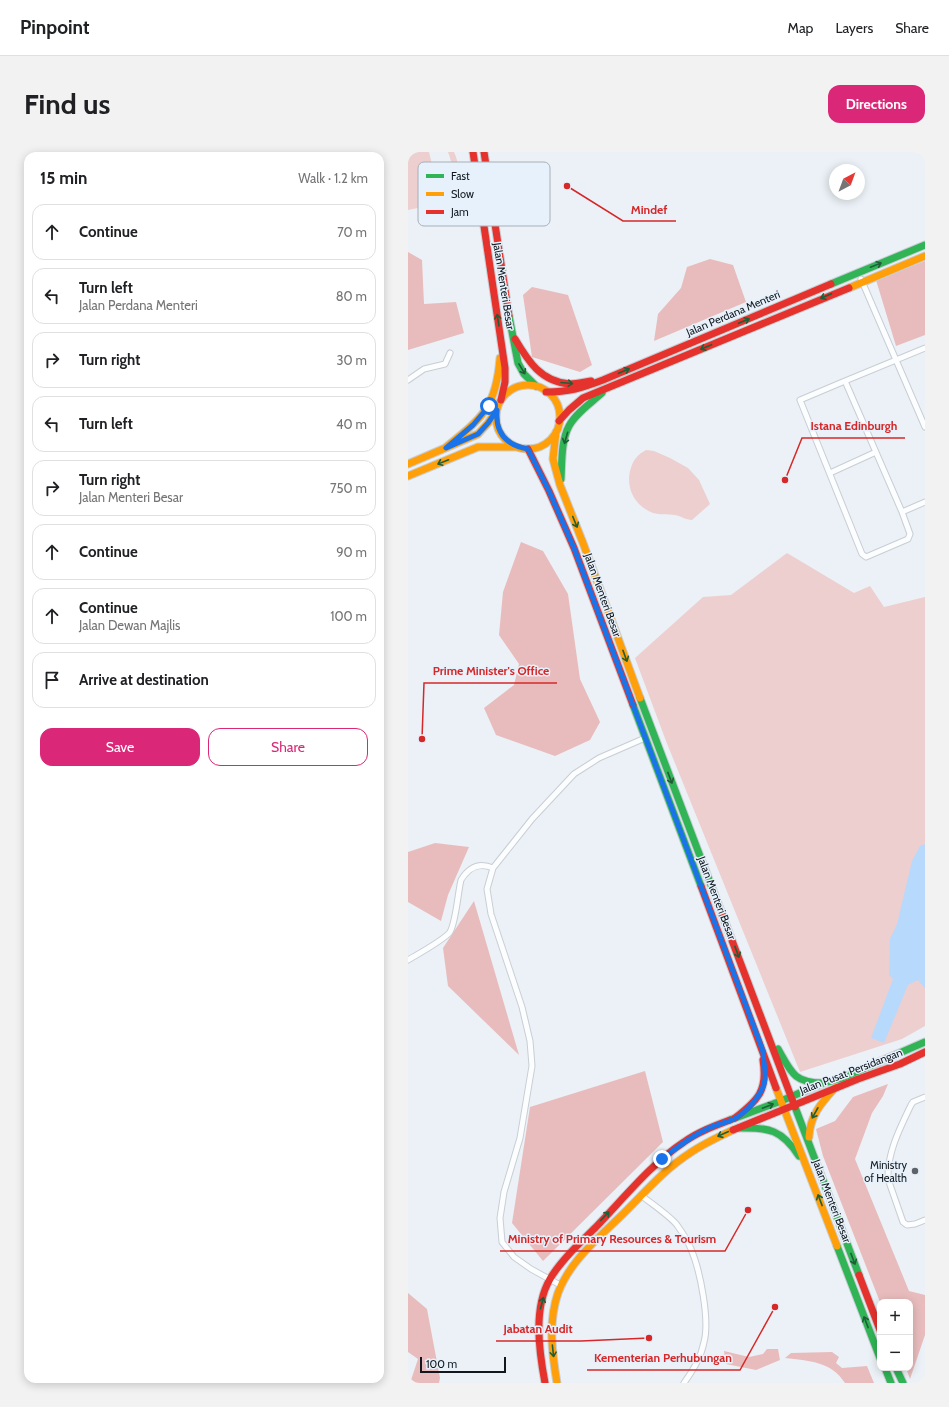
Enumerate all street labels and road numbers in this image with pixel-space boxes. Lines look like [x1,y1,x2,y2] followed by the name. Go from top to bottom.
[490,240,518,331] street label: Jalan Menteri Besar
[683,287,782,339] street label: Jalan Perdana Menteri
[581,550,625,639] street label: Jalan Menteri Besar
[694,853,739,942] street label: Jalan Menteri Besar
[797,1045,904,1097] street label: Jalan Pusat Persidangan
[809,1156,854,1245] street label: Jalan Menteri Besar

